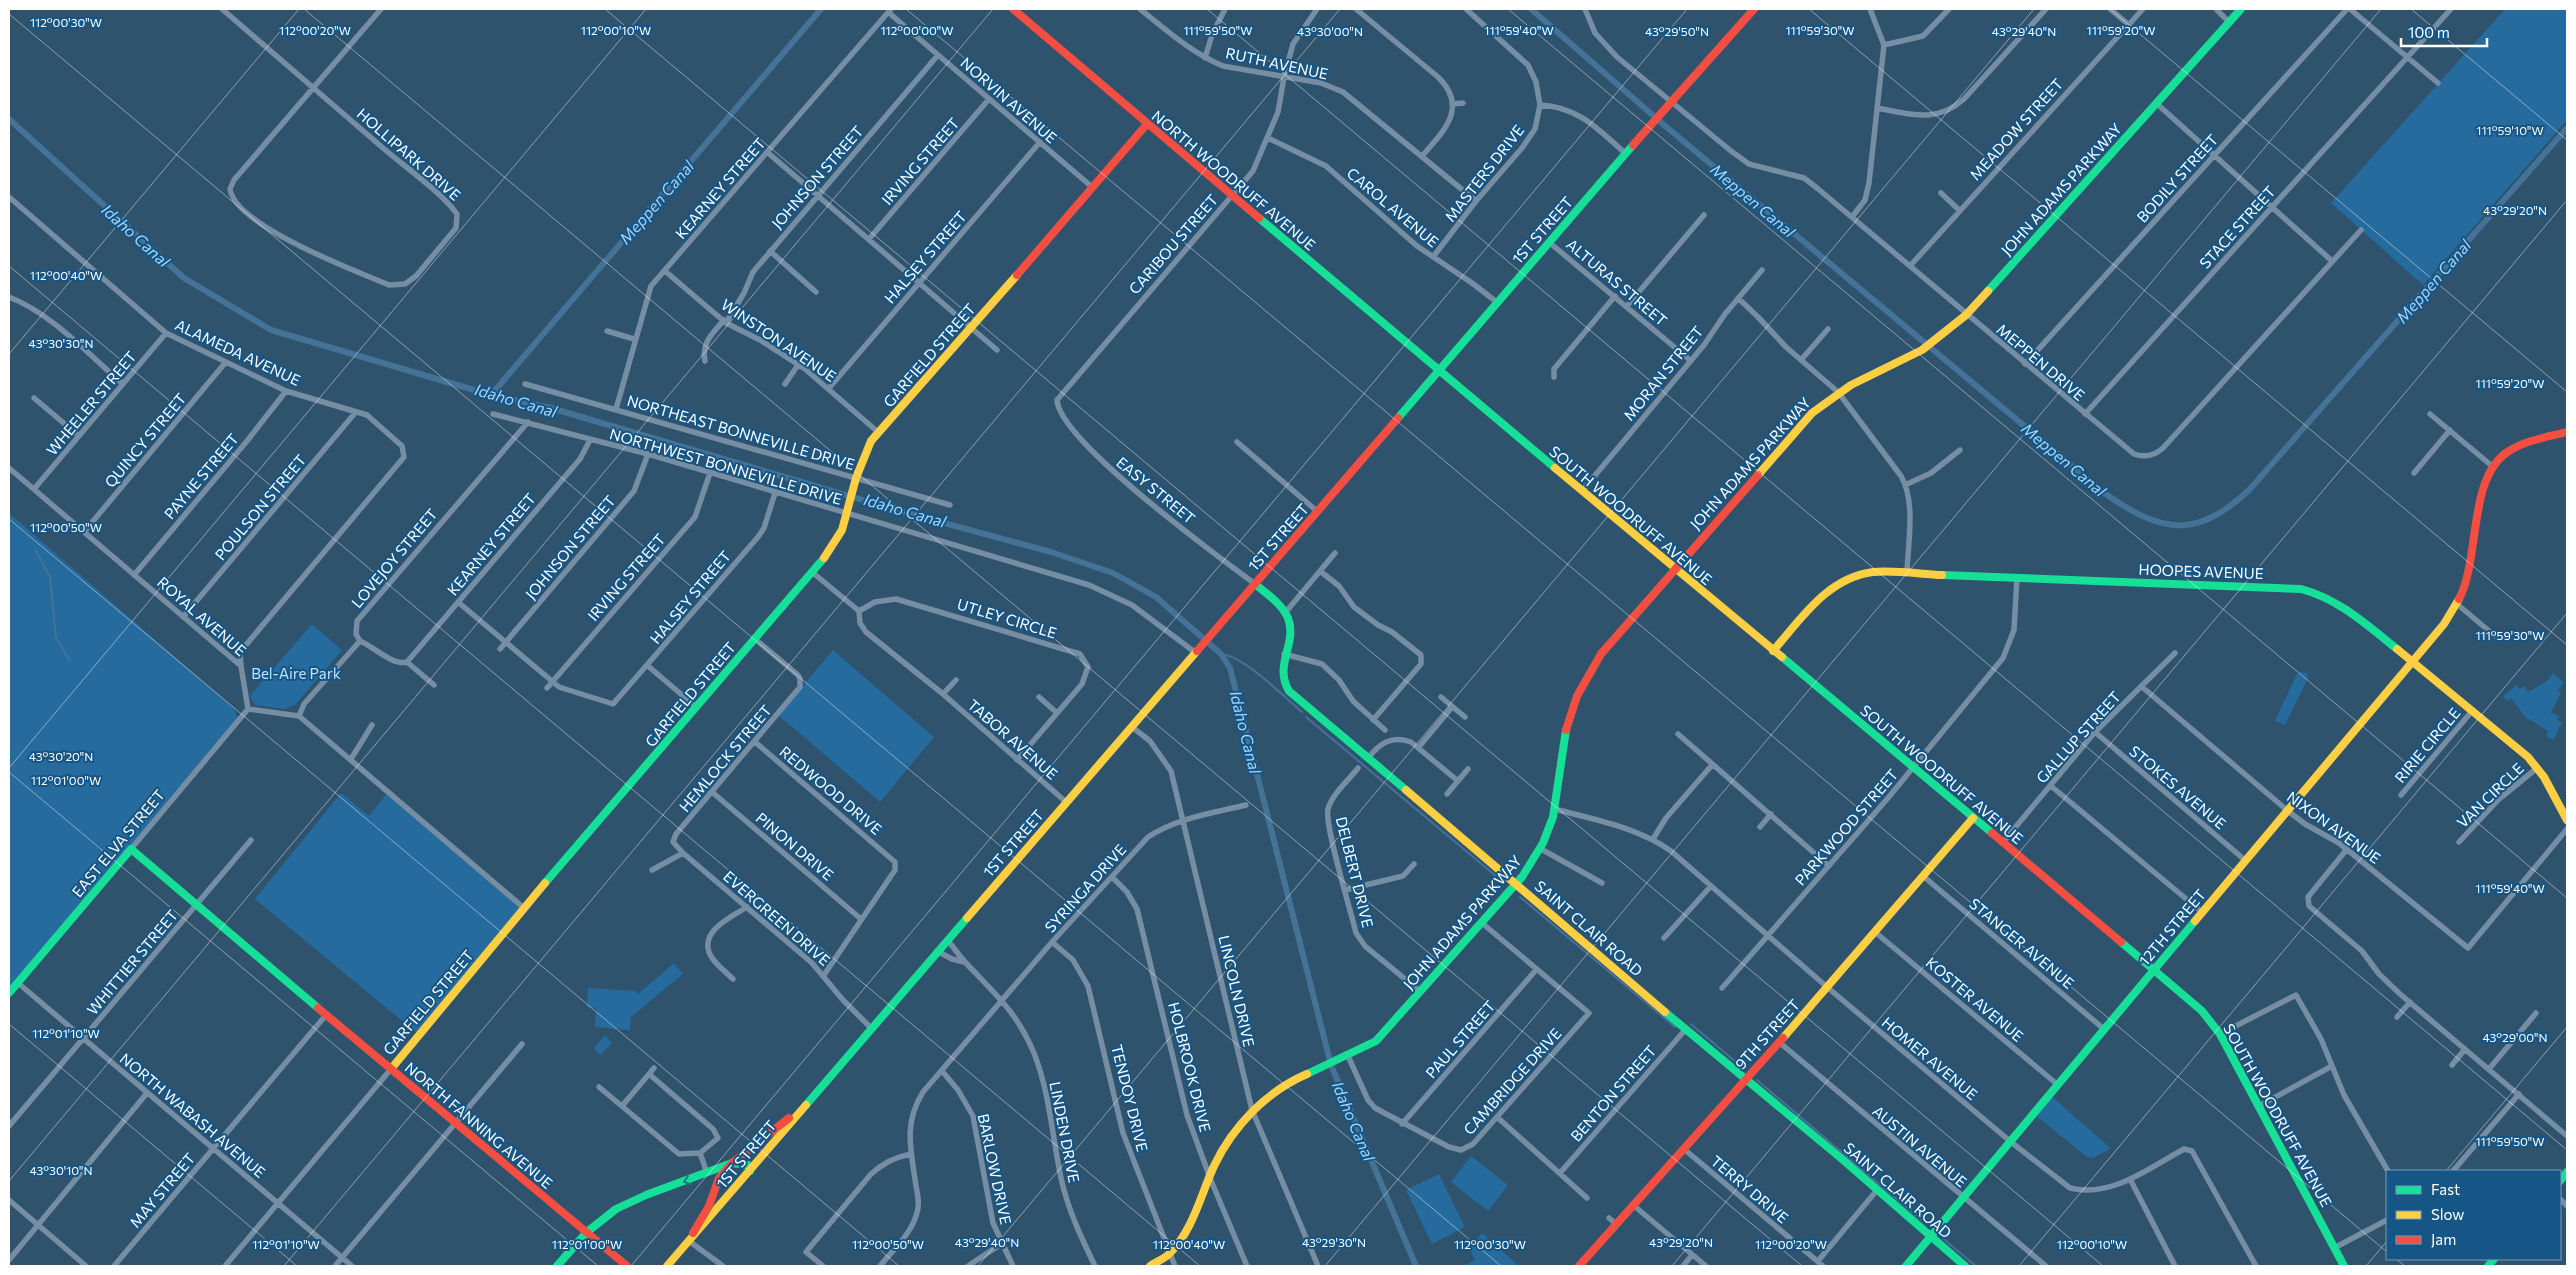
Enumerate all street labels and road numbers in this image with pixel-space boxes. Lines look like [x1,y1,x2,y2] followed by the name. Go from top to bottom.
[1224,43,1330,83] street label: RUTH AVENUE
[957,53,1061,147] street label: NORVIN AVENUE
[1966,74,2067,184] street label: MEADOW STREET
[354,104,465,204] street label: HOLLIPARK DRIVE
[1149,106,1320,254] street label: NORTH WOODRUFF AVENUE
[877,114,963,208] street label: IRVING STREET
[1997,119,2125,259] street label: JOHN ADAMS PARKWAY
[1441,121,1527,225] street label: MASTERS DRIVE
[768,122,867,232] street label: JOHNSON STREET
[2133,130,2222,226] street label: BODILY STREET
[671,134,769,242] street label: KEARNEY STREET
[1344,164,1442,251] street label: CAROL AVENUE
[2195,182,2279,272] street label: STACE STREET
[1125,190,1221,298] street label: CARIBOU STREET
[1508,192,1576,267] street label: 1ST STREET
[880,207,970,307] street label: HALSEY STREET
[1563,235,1671,330] street label: ALTURAS STREET
[718,295,840,385] street label: WINSTON AVENUE
[879,299,979,410] street label: GARFIELD STREET
[173,315,304,389] street label: ALAMEDA AVENUE
[1993,320,2089,404] street label: MEPPEN DRIVE
[1619,322,1707,424] street label: MORAN STREET
[42,347,140,459] street label: WHEELER STREET
[100,389,190,491] street label: QUINCY STREET
[625,391,857,473] street label: NORTHEAST BONNEVILLE DRIVE
[1686,393,1814,533] street label: JOHN ADAMS PARKWAY
[608,424,844,508] street label: NORTHWEST BONNEVILLE DRIVE
[160,429,242,522] street label: PAYNE STREET
[1546,442,1716,588] street label: SOUTH WOODRUFF AVENUE
[211,450,310,563] street label: POULSON STREET
[1113,453,1199,527] street label: EASY STREET
[443,489,539,599] street label: KEARNEY STREET
[521,491,619,603] street label: JOHNSON STREET
[1244,499,1312,574] street label: 1ST STREET
[347,504,441,611] street label: LOVEJOY STREET
[583,530,669,624] street label: IRVING STREET
[646,546,734,647] street label: HALSEY STREET
[2138,560,2264,582] street label: HOOPES AVENUE
[154,573,250,659] street label: ROYAL AVENUE
[955,594,1059,642] street label: UTLEY CIRCLE
[641,638,739,750] street label: GARFIELD STREET
[2032,687,2124,787] street label: GALLUP STREET
[964,695,1062,783] street label: TABOR AVENUE
[675,701,775,815] street label: HEMLOCK STREET
[1857,701,2027,847] street label: SOUTH WOODRUFF AVENUE
[2390,704,2464,786] street label: RIRIE CIRCLE
[2126,741,2230,833] street label: STOKES AVENUE
[776,742,886,838] street label: REDWOOD DRIVE
[2453,759,2527,831] street label: VAN CIRCLE
[1791,765,1902,889] street label: PARKWOOD STREET
[68,785,168,900] street label: EAST ELVA STREET
[2284,787,2384,867] street label: NIXON AVENUE
[979,805,1047,880] street label: 1ST STREET
[753,808,838,884] street label: PINON DRIVE
[1332,815,1378,930] street label: DELBERT DRIVE
[1041,840,1129,936] street label: SYRINGA DRIVE
[1399,851,1525,993] street label: JOHN ADAMS PARKWAY
[720,867,834,969] street label: EVERGREEN DRIVE
[1532,876,1646,980] street label: SAINT CLAIR ROAD
[2135,885,2209,969] street label: 12TH STREET
[1966,894,2078,992] street label: STANGER AVENUE
[83,905,181,1018] street label: WHITTIER STREET
[1215,933,1259,1049] street label: LINCOLN DRIVE
[379,946,477,1058] street label: GARFIELD STREET
[1923,953,2027,1045] street label: KOSTER AVENUE
[1731,995,1803,1073] street label: 9TH STREET
[1422,996,1499,1081] street label: PAUL STREET
[1165,1000,1215,1134] street label: HOLBROOK DRIVE
[1879,1013,1981,1103] street label: HOMER AVENUE
[2220,1020,2336,1210] street label: SOUTH WOODRUFF AVENUE
[1459,1024,1565,1138] street label: CAMBRIDGE DRIVE
[1566,1041,1660,1145] street label: BENTON STREET
[1108,1043,1152,1153] street label: TENDOY DRIVE
[117,1049,269,1181] street label: NORTH WABASH AVENUE
[402,1058,556,1192] street label: NORTH FANNING AVENUE
[1046,1080,1084,1184] street label: LINDEN DRIVE
[1869,1101,1971,1191] street label: AUSTIN AVENUE
[974,1112,1016,1226] street label: BARLOW DRIVE
[712,1116,780,1192] street label: 1ST STREET
[1841,1138,1955,1242] street label: SAINT CLAIR ROAD
[126,1149,199,1231] street label: MAY STREET
[1708,1151,1792,1227] street label: TERRY DRIVE

